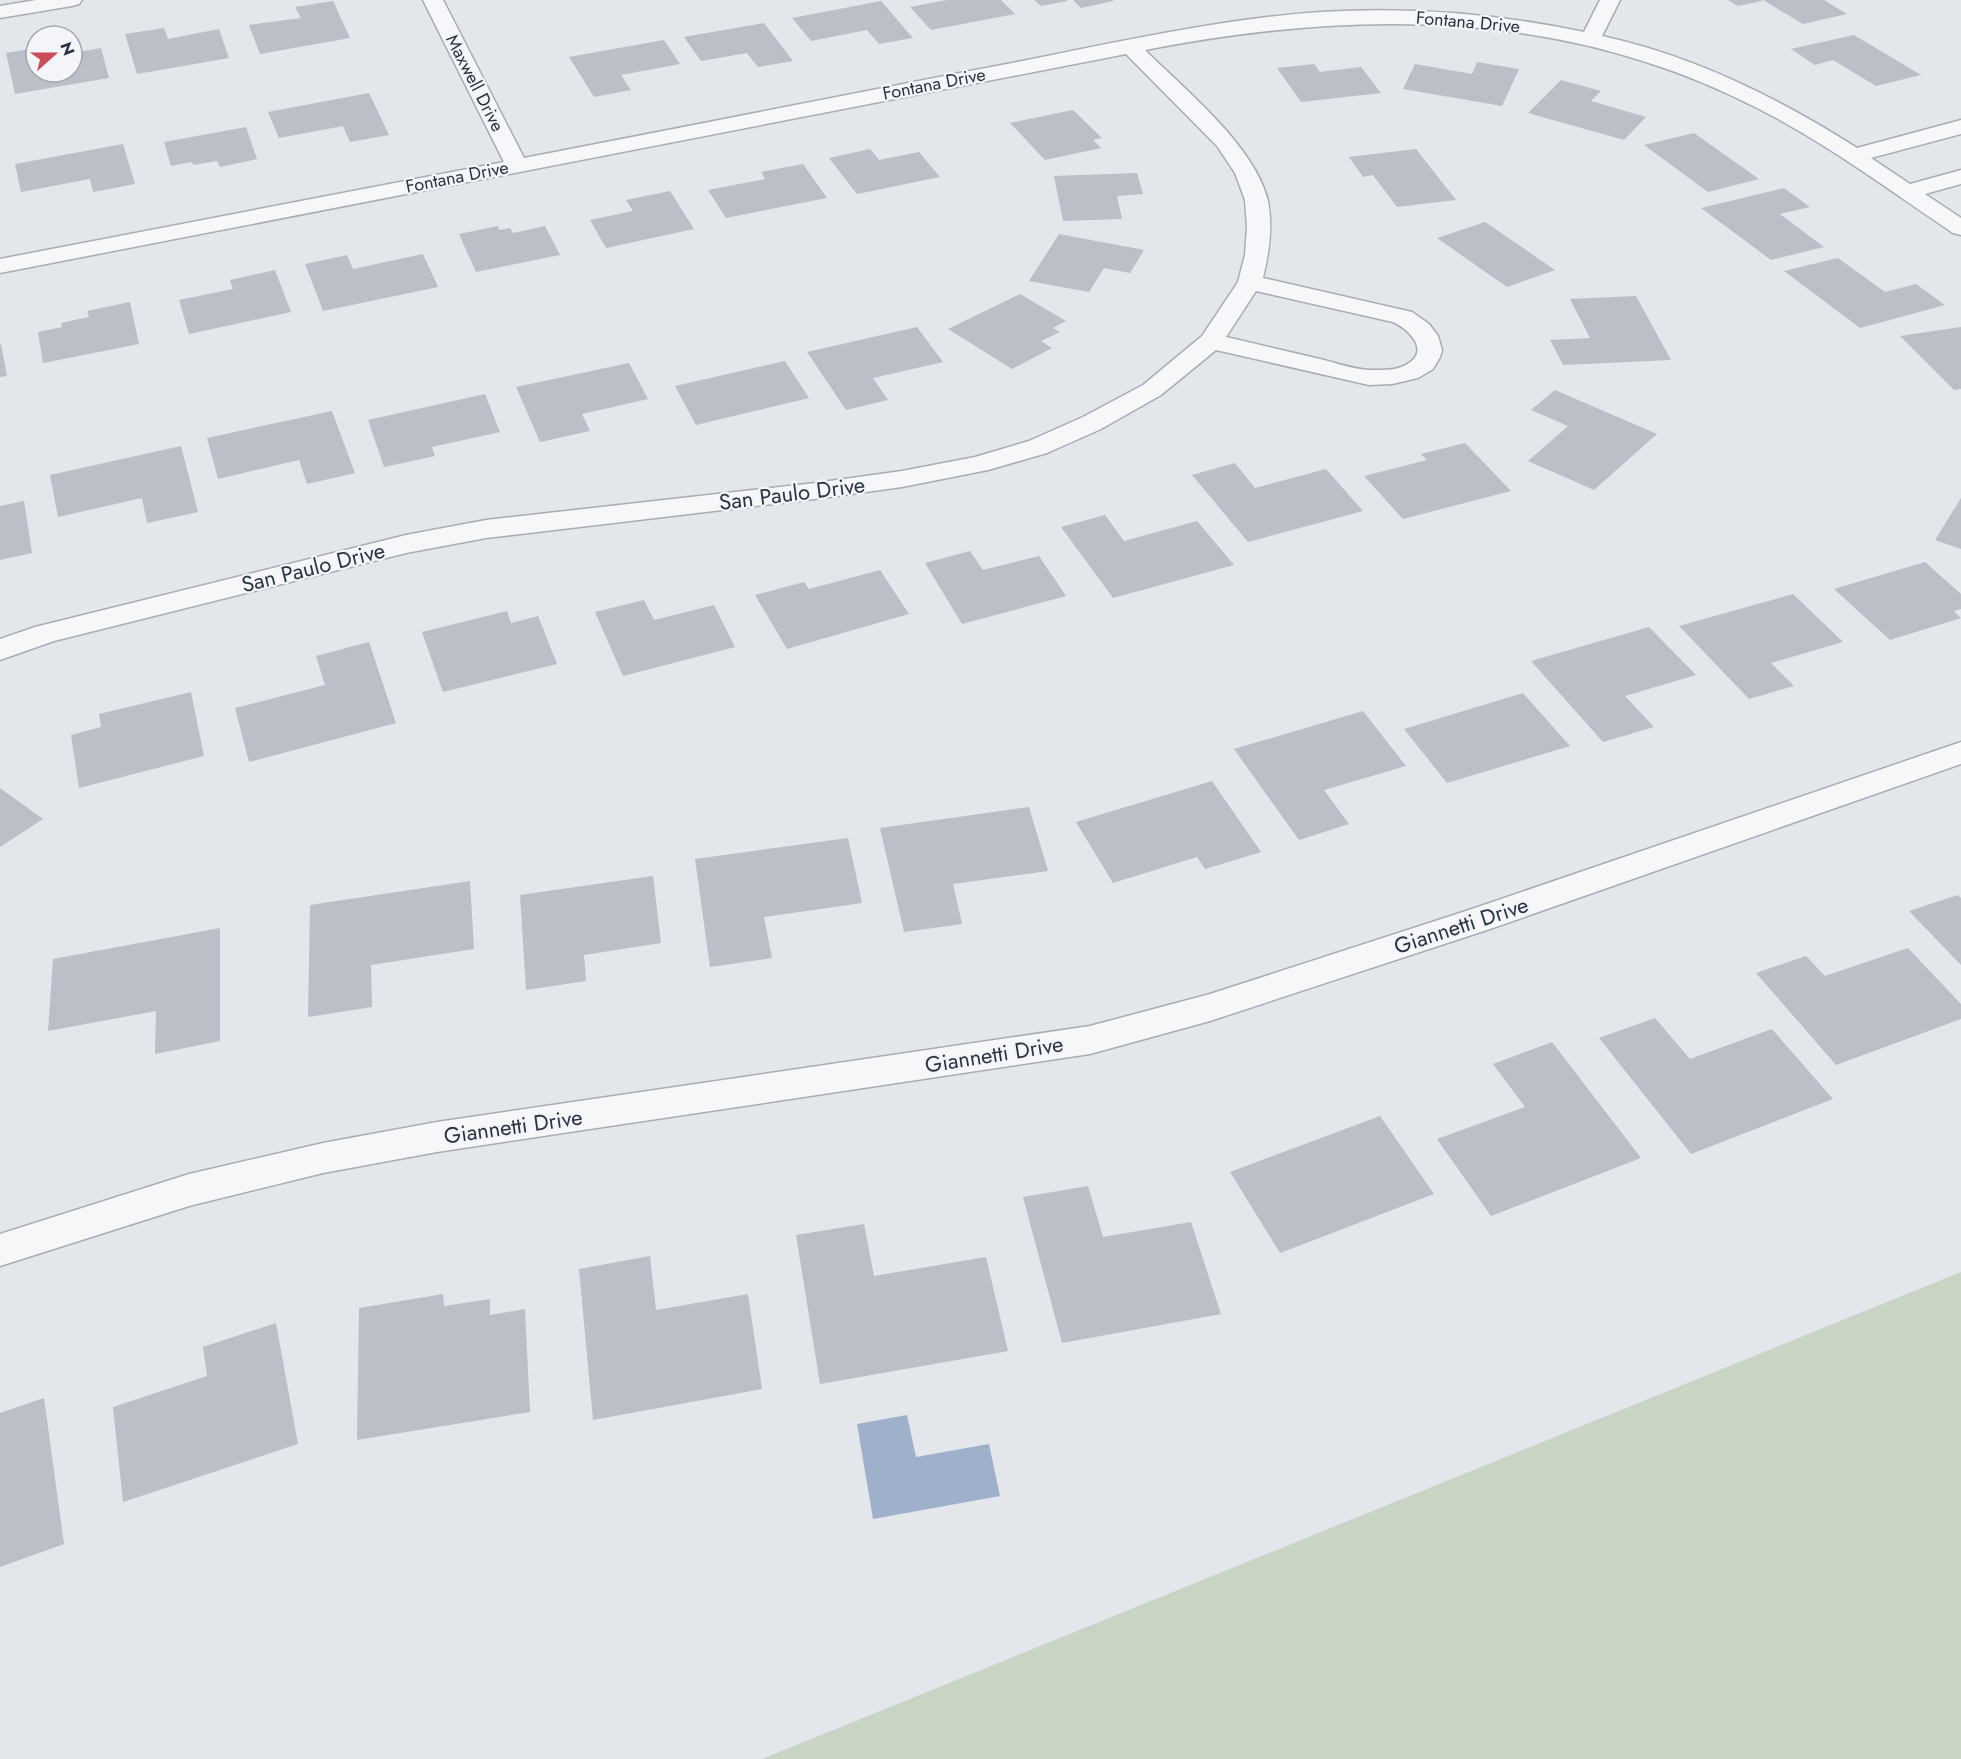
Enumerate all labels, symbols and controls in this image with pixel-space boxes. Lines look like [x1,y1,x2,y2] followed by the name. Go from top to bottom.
[1415,5,1521,39] street label: Fontana Drive
[24,24,84,84] north arrow
[439,30,511,136] street label: Maxwell Drive
[55,39,81,59] text: N
[880,61,988,107] street label: Fontana Drive
[403,154,511,200] street label: Fontana Drive
[717,468,867,518] street label: San Paulo Drive
[238,534,388,600] street label: San Paulo Drive
[1390,888,1532,962] street label: Giannetti Drive
[923,1027,1065,1081] street label: Giannetti Drive
[442,1100,584,1152] street label: Giannetti Drive

